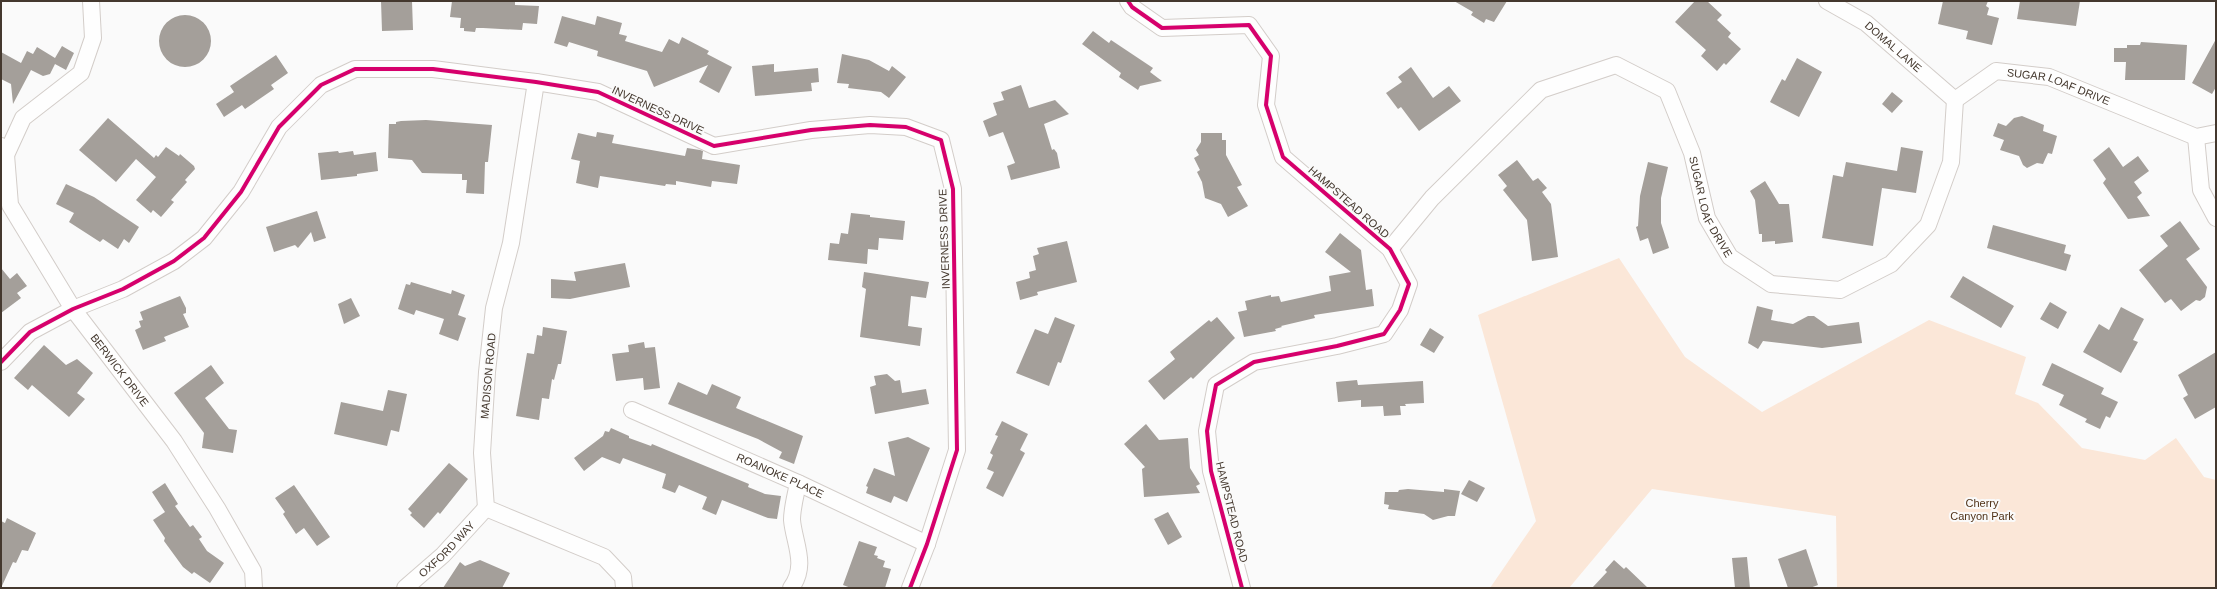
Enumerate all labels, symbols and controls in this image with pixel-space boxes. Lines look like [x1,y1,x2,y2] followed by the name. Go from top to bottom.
[1863,19,1924,74] street label: DOMAL LANE
[2006,66,2112,107] street label: SUGAR LOAF DRIVE
[610,83,706,137] street label: INVERNESS DRIVE
[1687,155,1735,259] street label: SUGAR LOAF DRIVE
[1306,164,1392,240] street label: HAMPSTEAD ROAD
[936,189,952,289] street label: INVERNESS DRIVE
[88,332,151,409] street label: BERWICK DRIVE
[478,333,498,419] street label: MADISON ROAD
[735,451,826,500] street label: ROANOKE PLACE
[1214,460,1250,564] street label: HAMPSTEAD ROAD
[1950,497,2014,522] park label: Cherry Canyon Park
[416,518,477,579] street label: OXFORD WAY

